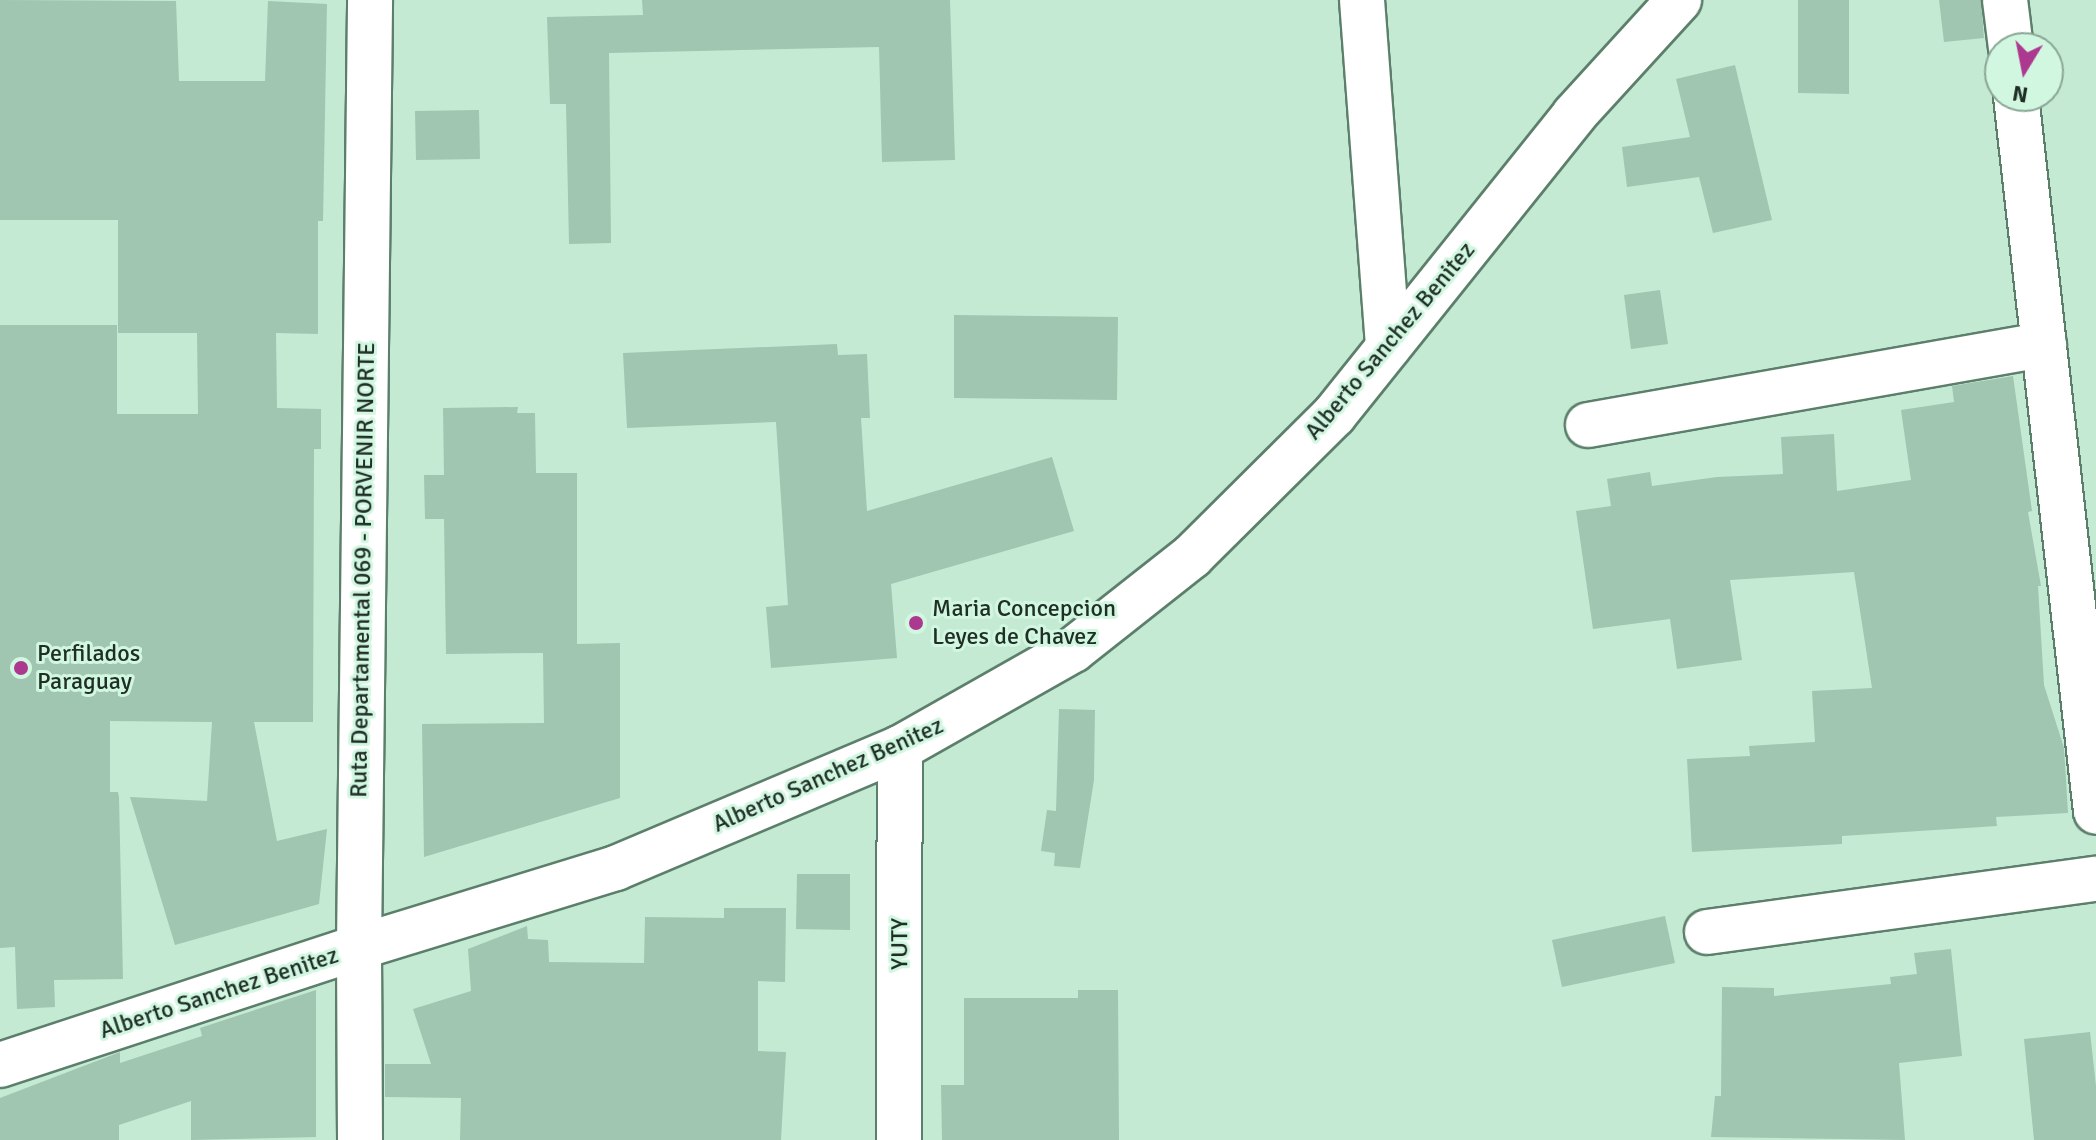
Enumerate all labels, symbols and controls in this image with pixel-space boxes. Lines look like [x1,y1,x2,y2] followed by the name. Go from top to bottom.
[1984,32,2064,112] north arrow
[2010,80,2030,109] text: N
[1299,236,1481,446] street label: Alberto Sanchez Benitez
[345,342,381,798] street label: Ruta Departamental 069 - PORVENIR NORTE
[932,595,1116,651] place label: Maria Concepcion Leyes de Chavez
[907,614,925,632] marker: Maria Concepcion Leyes de Chavez
[37,640,140,696] place label: Perfilados Paraguay
[12,659,30,677] marker: Perfilados Paraguay
[708,711,948,839] street label: Alberto Sanchez Benitez
[886,918,914,970] street label: YUTY
[96,941,342,1045] street label: Alberto Sanchez Benitez

